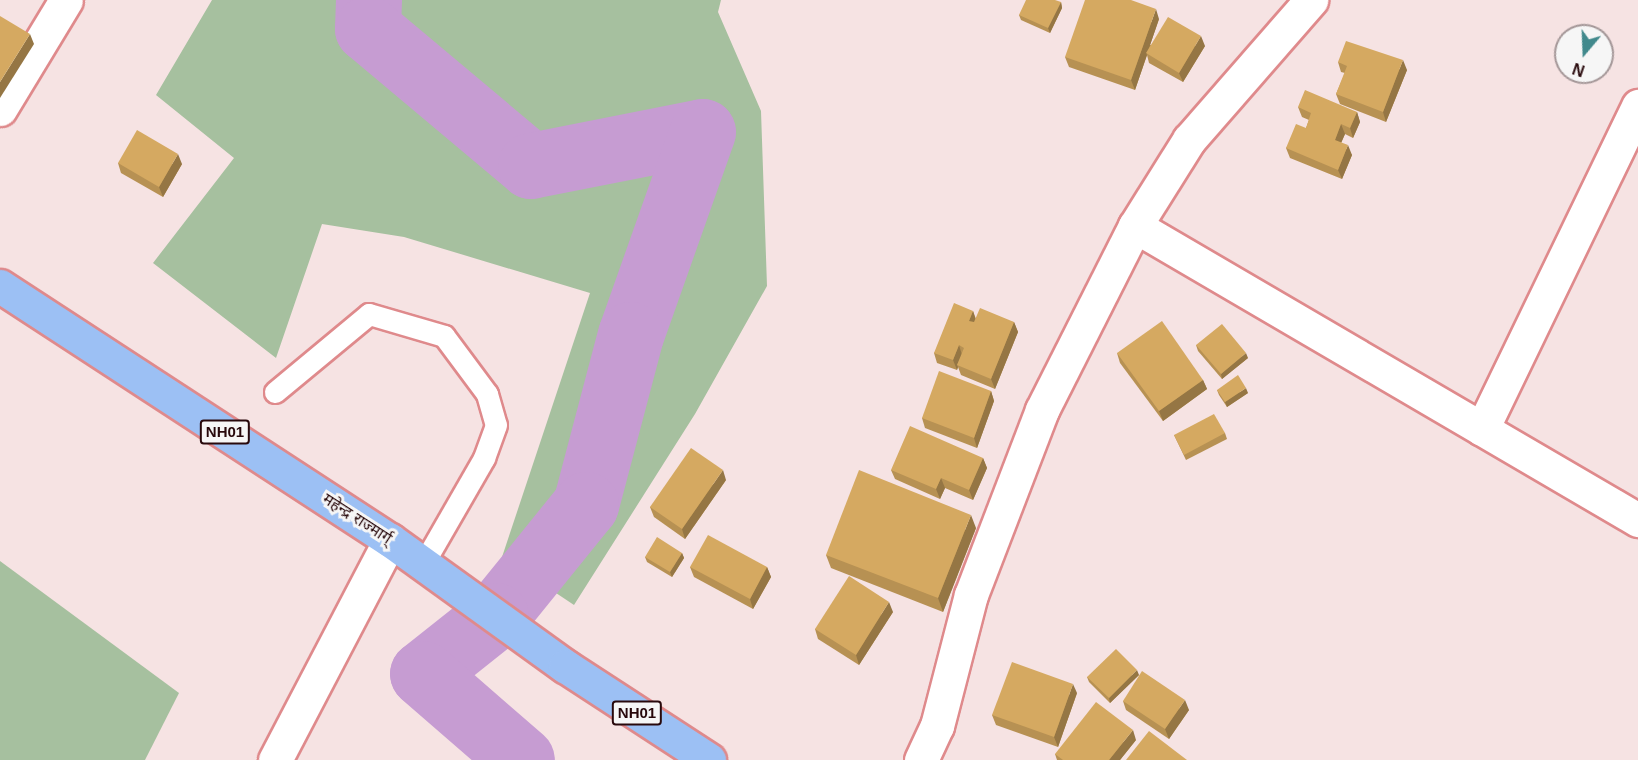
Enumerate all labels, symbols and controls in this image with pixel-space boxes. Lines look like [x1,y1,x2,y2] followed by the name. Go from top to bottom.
[1554,24,1614,84] north arrow
[1570,60,1587,80] text: N
[200,420,250,444] road number: NH01
[319,490,395,548] street label: महेन्द्र राज्मार्ग्
[612,701,662,725] road number: NH01

